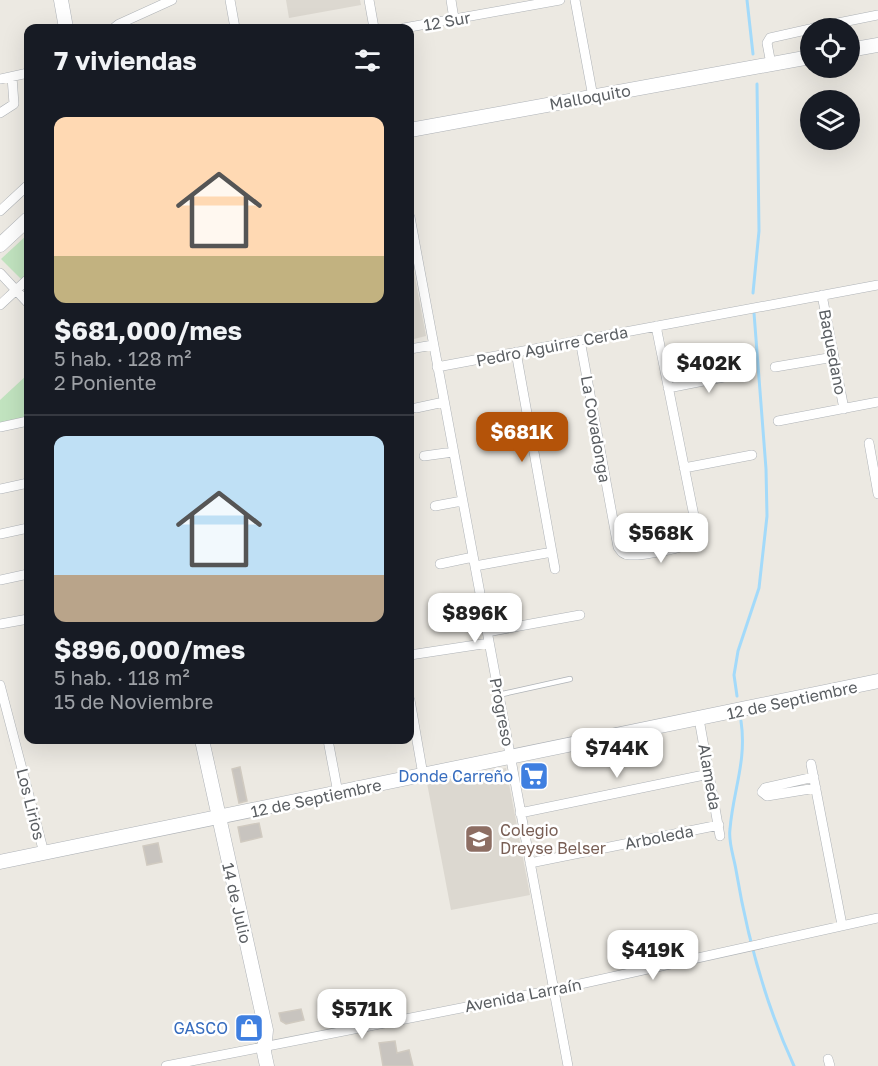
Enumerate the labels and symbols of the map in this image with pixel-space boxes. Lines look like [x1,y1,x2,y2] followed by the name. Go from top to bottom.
[422,7,472,35] street label: 12 Sur
[548,80,632,114] street label: Malloquito
[815,307,851,397] street label: Baquedano
[474,321,630,371] street label: Pedro Aguirre Cerda
[667,343,751,394] pin: $402K
[577,374,615,484] street label: La Covadonga
[480,412,564,463] pin: $681K
[619,513,703,564] pin: $568K
[433,593,517,644] pin: $896K
[486,676,518,748] street label: Progreso
[725,676,859,724] street label: 12 de Septiembre
[575,728,659,779] pin: $744K
[694,742,726,812] street label: Alameda
[518,760,550,792] supermarket icon: Donde Carreño
[12,766,50,842] street label: Los Lirios
[398,766,513,786] place label: Donde Carreño
[249,774,383,822] street label: 12 de Septiembre
[500,820,606,858] place label: Colegio Dreyse Belser
[623,821,695,853] street label: Arboleda
[463,823,495,855] school or university icon: Colegio Dreyse Belser
[218,861,256,945] street label: 14 de Julio
[611,930,695,981] pin: $419K
[463,974,583,1016] street label: Avenida Larraín
[320,989,404,1040] pin: $571K
[233,1012,265,1044] shop icon: GASCO
[174,1018,228,1038] place label: GASCO

